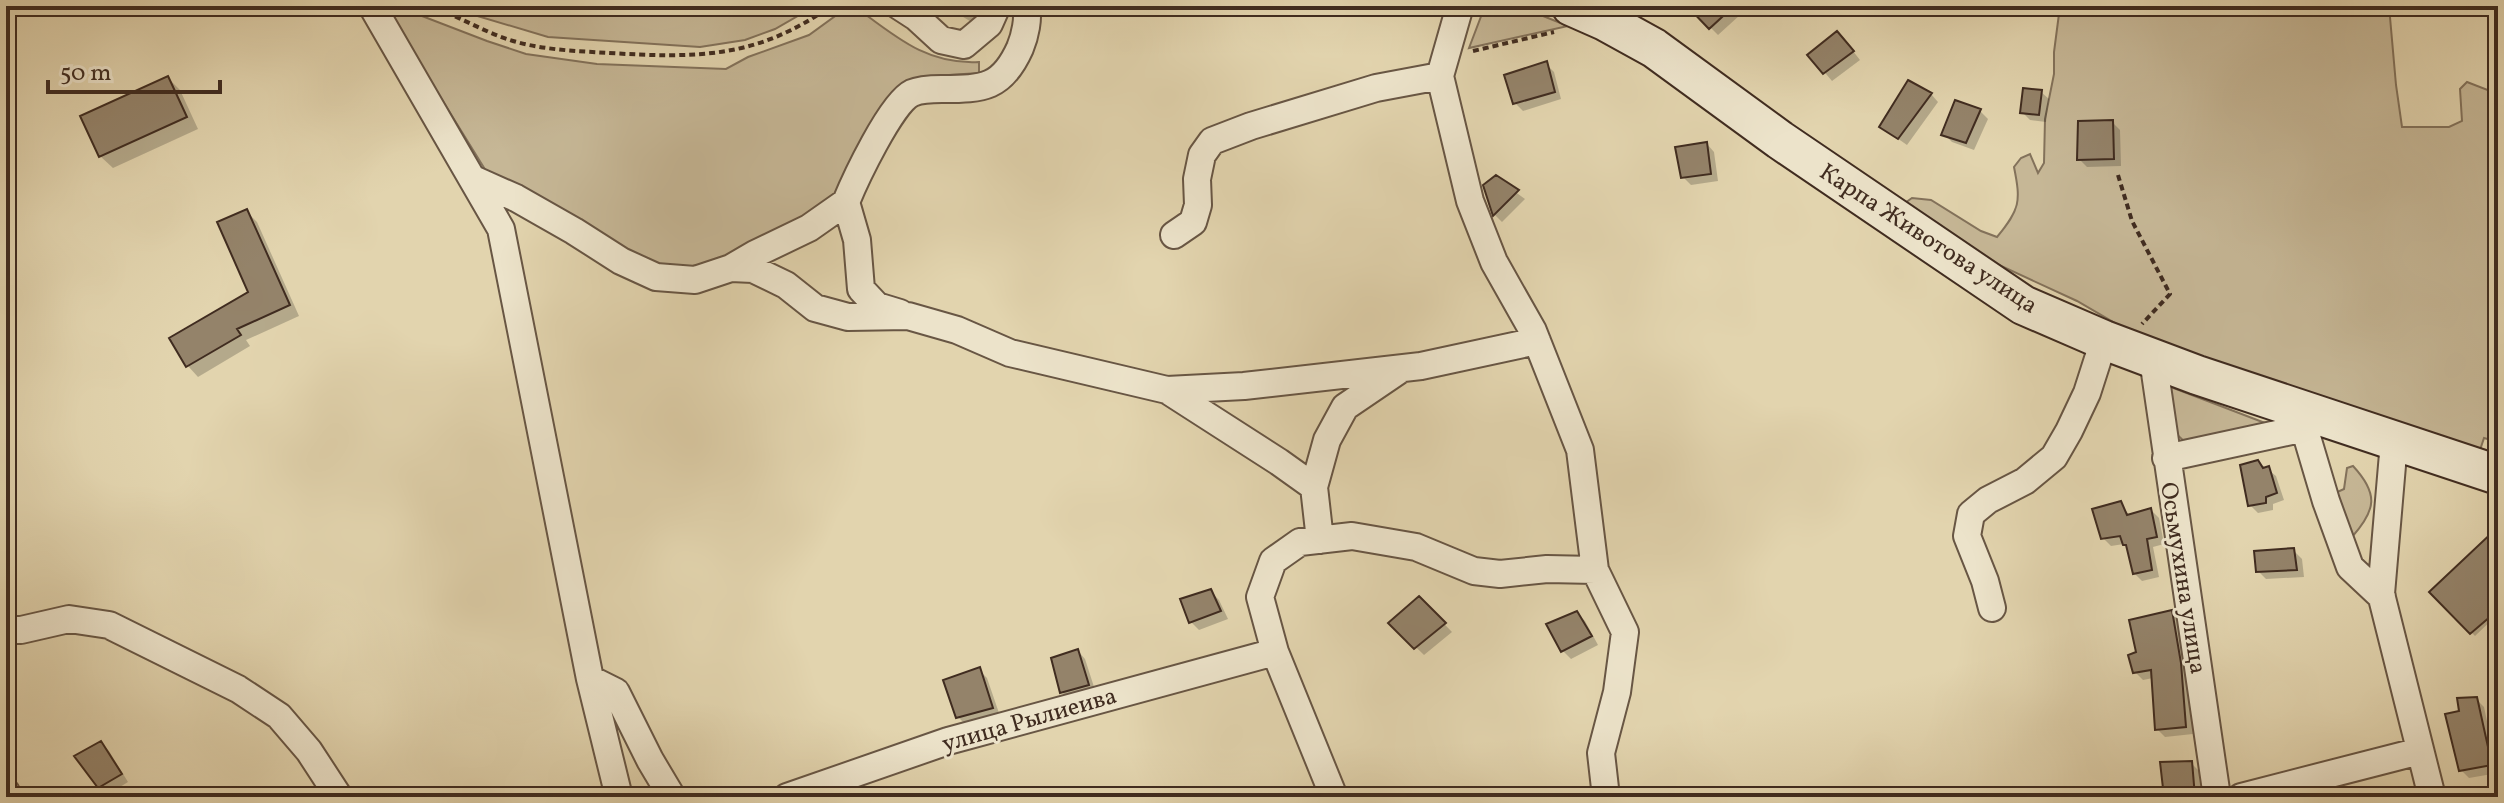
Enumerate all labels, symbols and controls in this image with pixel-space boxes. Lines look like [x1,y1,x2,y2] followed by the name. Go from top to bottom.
[48,44,220,94] scale bar
[60,57,112,91] text: 50 m
[1812,156,2044,323] street label: Карпа Животова улица
[2150,480,2214,677] street label: Осьмухина улица
[938,680,1121,762] street label: улица Рылиеива

